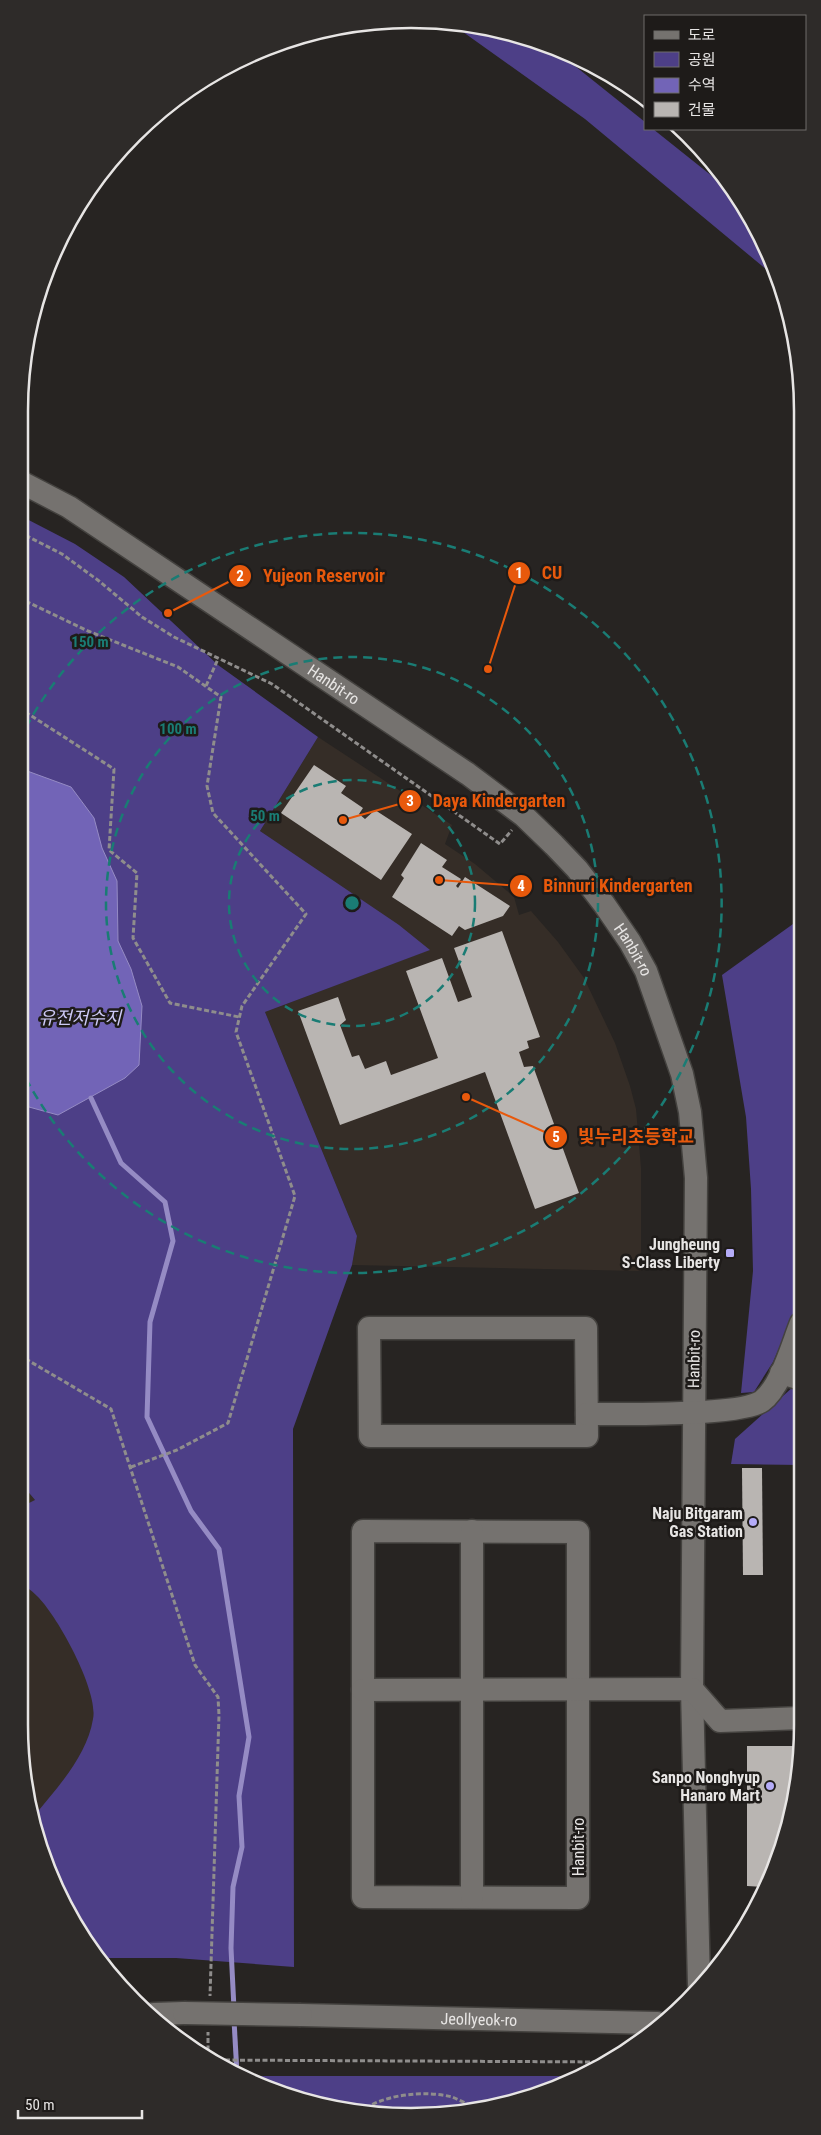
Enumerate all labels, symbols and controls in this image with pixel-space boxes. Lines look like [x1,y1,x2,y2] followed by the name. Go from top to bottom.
[644,15,806,130] legend
[688,26,716,44] text: 도로
[688,51,716,69] text: 공원
[688,76,716,94] text: 수역
[688,101,716,119] text: 건물
[507,557,572,590] callout: CU
[228,559,395,592] callout: Yujeon Reservoir
[542,562,562,583] text: CU
[515,564,523,582] text: 1
[263,565,385,586] text: Yujeon Reservoir
[236,567,244,585] text: 2
[71,633,109,651] text: 150 m
[304,660,363,708] street label: Hanbit-ro
[159,720,197,738] text: 100 m
[397,785,575,818] callout: Daya Kindergarten
[433,790,565,811] text: Daya Kindergarten
[406,792,414,810] text: 3
[250,807,280,825] text: 50 m
[509,869,703,902] callout: Binnuri Kindergarten
[543,875,693,896] text: Binnuri Kindergarten
[517,877,525,895] text: 4
[343,894,361,912] centre of rings
[610,919,656,978] street label: Hanbit-ro
[39,1007,123,1028] water label: 유전저수지
[543,1121,704,1154] callout: 빛누리초등학교
[578,1126,694,1147] text: 빛누리초등학교
[552,1128,560,1146] text: 5
[622,1235,720,1272] place label: Jungheung S-Class Liberty
[724,1247,736,1259] marker: Jungheung S-Class Liberty
[684,1330,704,1388] street label: Hanbit-ro
[652,1504,743,1541] place label: Naju Bitgaram Gas Station
[747,1516,759,1528] marker: Naju Bitgaram Gas Station
[652,1768,760,1805] place label: Sanpo Nonghyup Hanaro Mart
[764,1780,776,1792] marker: Sanpo Nonghyup Hanaro Mart
[569,1818,588,1876] street label: Hanbit-ro
[440,2009,517,2029] street label: Jeollyeok-ro
[18,2088,141,2120] scale bar
[25,2096,55,2114] text: 50 m

